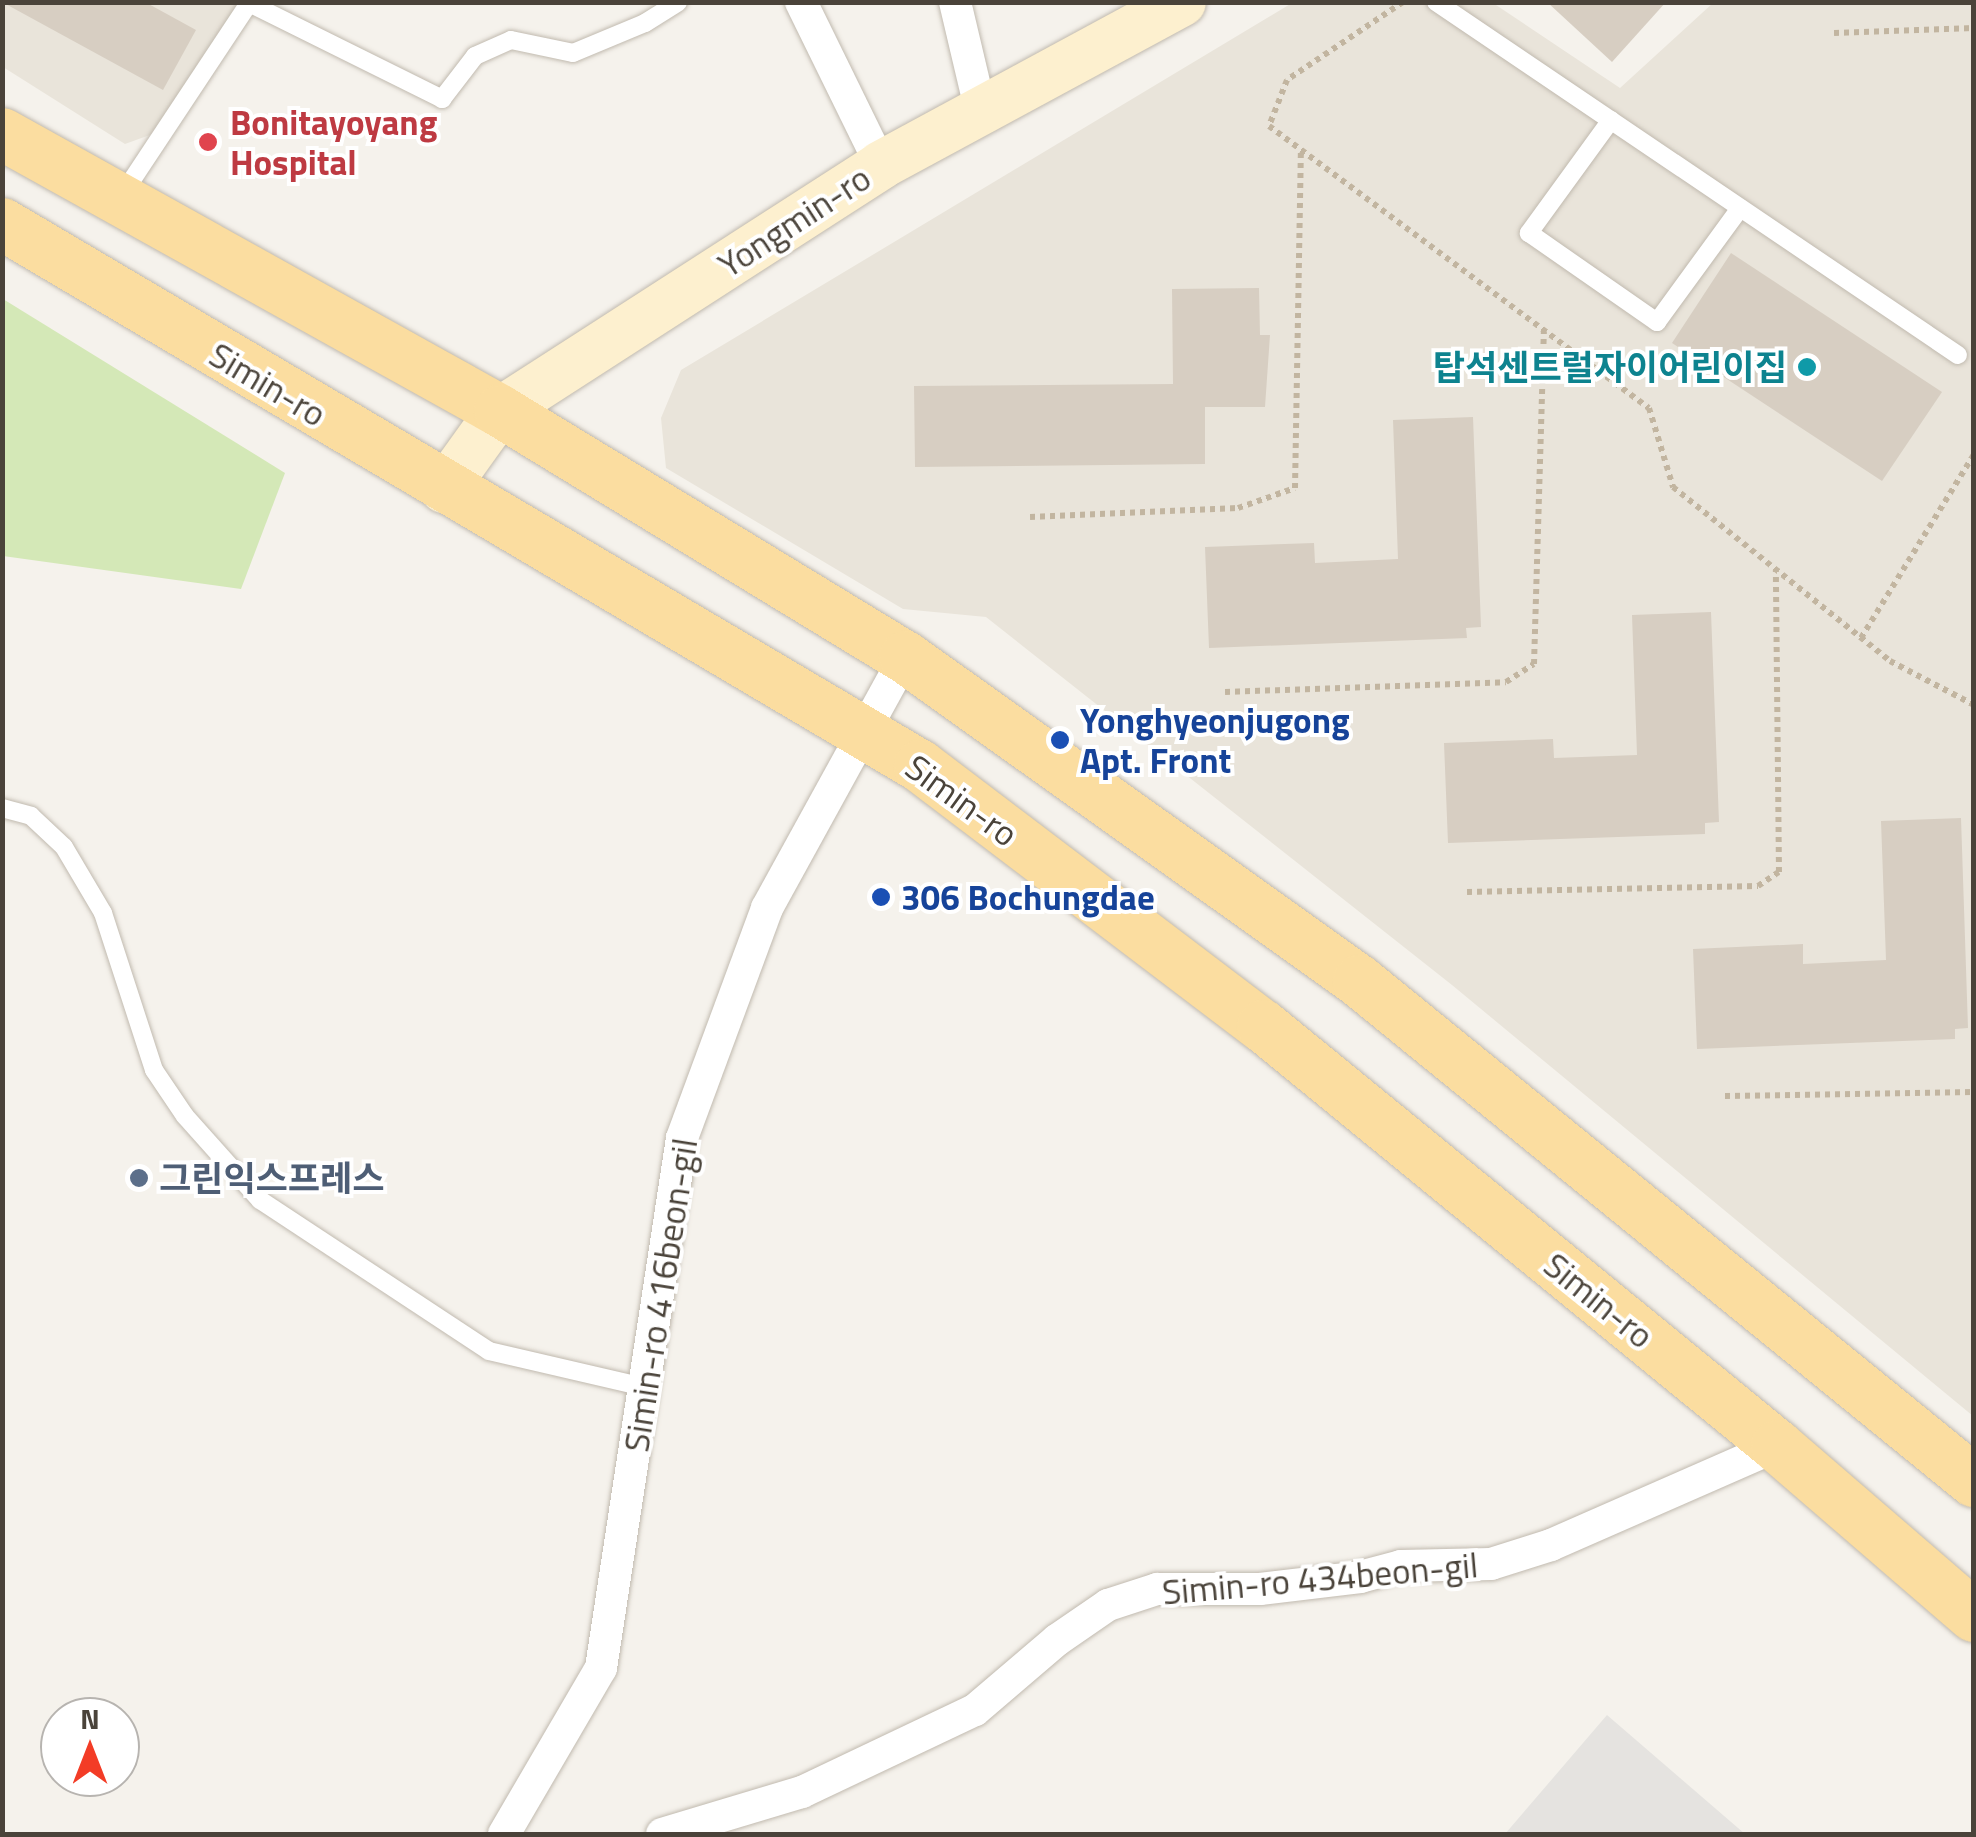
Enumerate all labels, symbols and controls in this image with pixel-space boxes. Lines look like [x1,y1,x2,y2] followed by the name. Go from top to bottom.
[230,101,437,183] place label: Bonitayoyang Hospital
[195,129,221,155] marker: Bonitayoyang Hospital
[710,156,878,286] street label: Yongmin-ro
[202,333,334,435] street label: Simin-ro
[1433,346,1787,388] place label: 탑석센트럴자이어린이집
[1796,356,1818,378] marker: 탑석센트럴자이어린이집
[1080,699,1350,781] place label: Yonghyeonjugong Apt. Front
[1049,729,1071,751] marker: Yonghyeonjugong Apt. Front
[898,745,1026,855] street label: Simin-ro
[901,876,1155,918] place label: 306 Bochungdae
[870,886,892,908] marker: 306 Bochungdae
[614,1135,706,1455] street label: Simin-ro 416beon-gil
[159,1157,384,1199] place label: 그린익스프레스
[128,1167,150,1189] marker: 그린익스프레스
[1536,1243,1662,1357] street label: Simin-ro
[1160,1543,1480,1613] street label: Simin-ro 434beon-gil
[40,1697,140,1797] north arrow
[80,1697,100,1740] text: N

